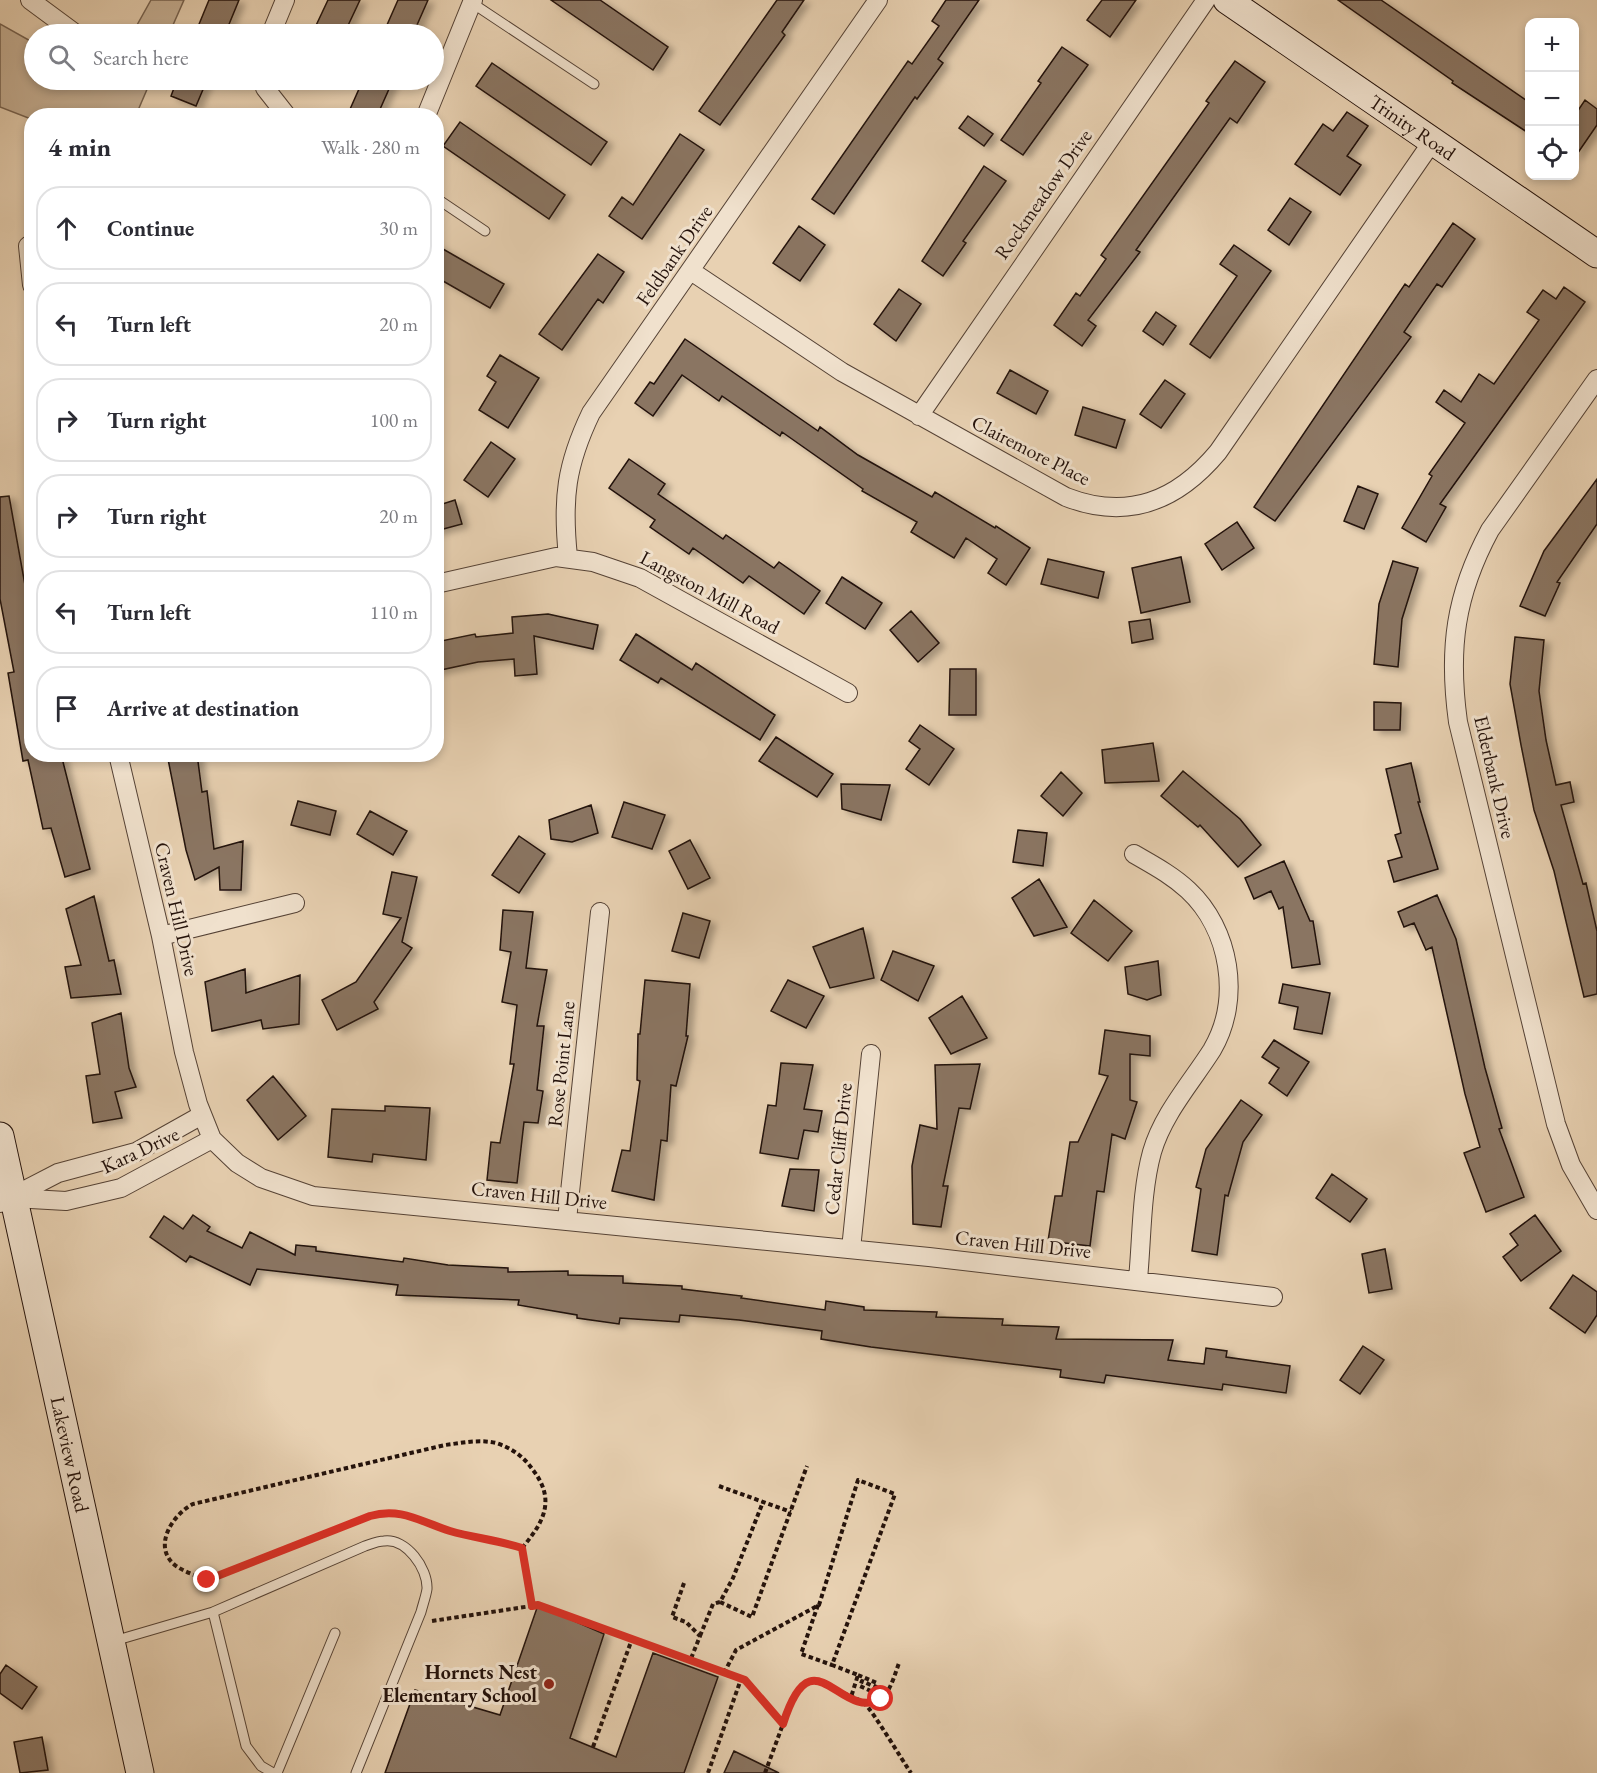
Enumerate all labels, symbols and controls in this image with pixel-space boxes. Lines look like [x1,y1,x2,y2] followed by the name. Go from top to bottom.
[1525,18,1579,180] map controls
[1525,18,1579,72] button: +
[24,24,444,90] search box
[45,41,78,74] icon: search
[93,43,188,72] text: Search here
[1525,72,1579,126] button: −
[1364,88,1462,167] street label: Trinity Road
[988,124,1098,264] street label: Rockmeadow Drive
[1525,126,1579,180] button: locate
[48,130,111,164] text: 4 min
[321,134,420,160] text: Walk · 280 m
[630,200,718,310] street label: Feldbank Drive
[50,212,83,245] icon: ahead
[107,214,194,243] text: Continue
[379,215,418,241] text: 30 m
[50,308,83,341] icon: left
[107,310,191,339] text: Turn left
[379,311,418,337] text: 20 m
[50,404,83,437] icon: right
[107,406,206,435] text: Turn right
[370,407,418,433] text: 100 m
[967,409,1095,491] street label: Clairemore Place
[50,500,83,533] icon: right
[107,502,206,531] text: Turn right
[379,503,418,529] text: 20 m
[636,544,785,640] street label: Langston Mill Road
[50,596,83,629] icon: left
[107,598,191,627] text: Turn left
[370,599,418,625] text: 110 m
[50,692,83,725] icon: arrive
[107,694,299,723] text: Arrive at destination
[1468,713,1522,841] street label: Elderbank Drive
[149,840,205,979] street label: Craven Hill Drive
[541,1000,581,1128] street label: Rose Point Lane
[818,1081,858,1216] street label: Cedar Cliff Drive
[97,1121,183,1179] street label: Kara Drive
[470,1175,608,1215] street label: Craven Hill Drive
[954,1224,1092,1264] street label: Craven Hill Drive
[45,1394,96,1516] street label: Lakeview Road
[193,1566,219,1592] route end
[383,1659,537,1708] place label: Hornets Nest Elementary School
[542,1677,556,1691] marker: Hornets Nest Elementary School
[867,1685,893,1711] route start

